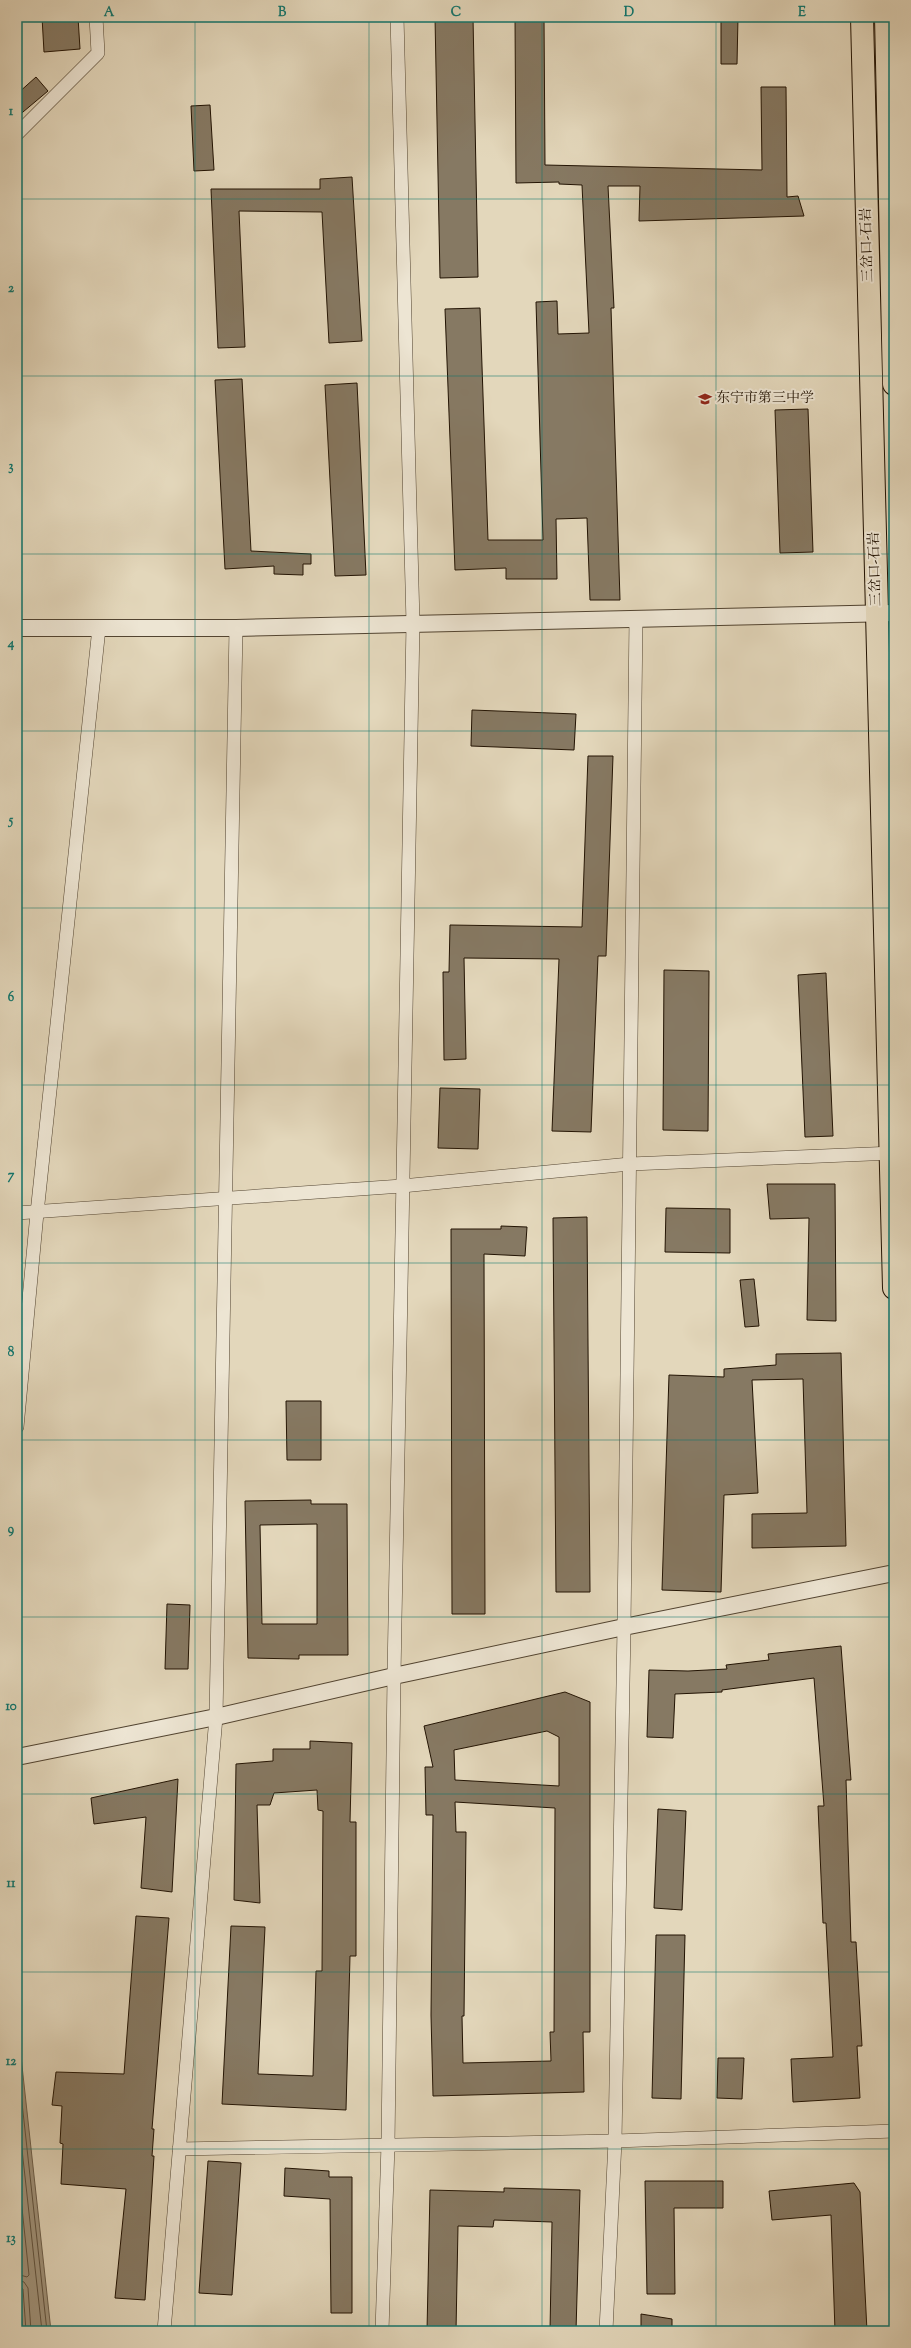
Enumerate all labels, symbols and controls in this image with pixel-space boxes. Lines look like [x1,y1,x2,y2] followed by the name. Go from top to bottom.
[104,4,115,22] text: A
[278,4,287,22] text: B
[451,4,461,22] text: C
[624,4,634,22] text: D
[798,4,806,22] text: E
[9,103,14,121] text: 1
[857,207,879,283] street label: 三岔口-石岩
[8,280,15,298] text: 2
[716,389,814,409] place label: 东宁市第三中学
[697,391,713,407] school or university icon: 东宁市第三中学
[8,458,14,476] text: 3
[865,531,887,607] street label: 三岔口-石岩
[7,635,15,653] text: 4
[8,812,14,830] text: 5
[8,989,15,1007] text: 6
[8,1167,15,1185] text: 7
[8,1344,15,1362] text: 8
[8,1521,15,1539] text: 9
[5,1698,17,1716] text: 10
[7,1875,16,1893] text: 11
[6,2053,17,2071] text: 12
[6,2230,16,2248] text: 13

